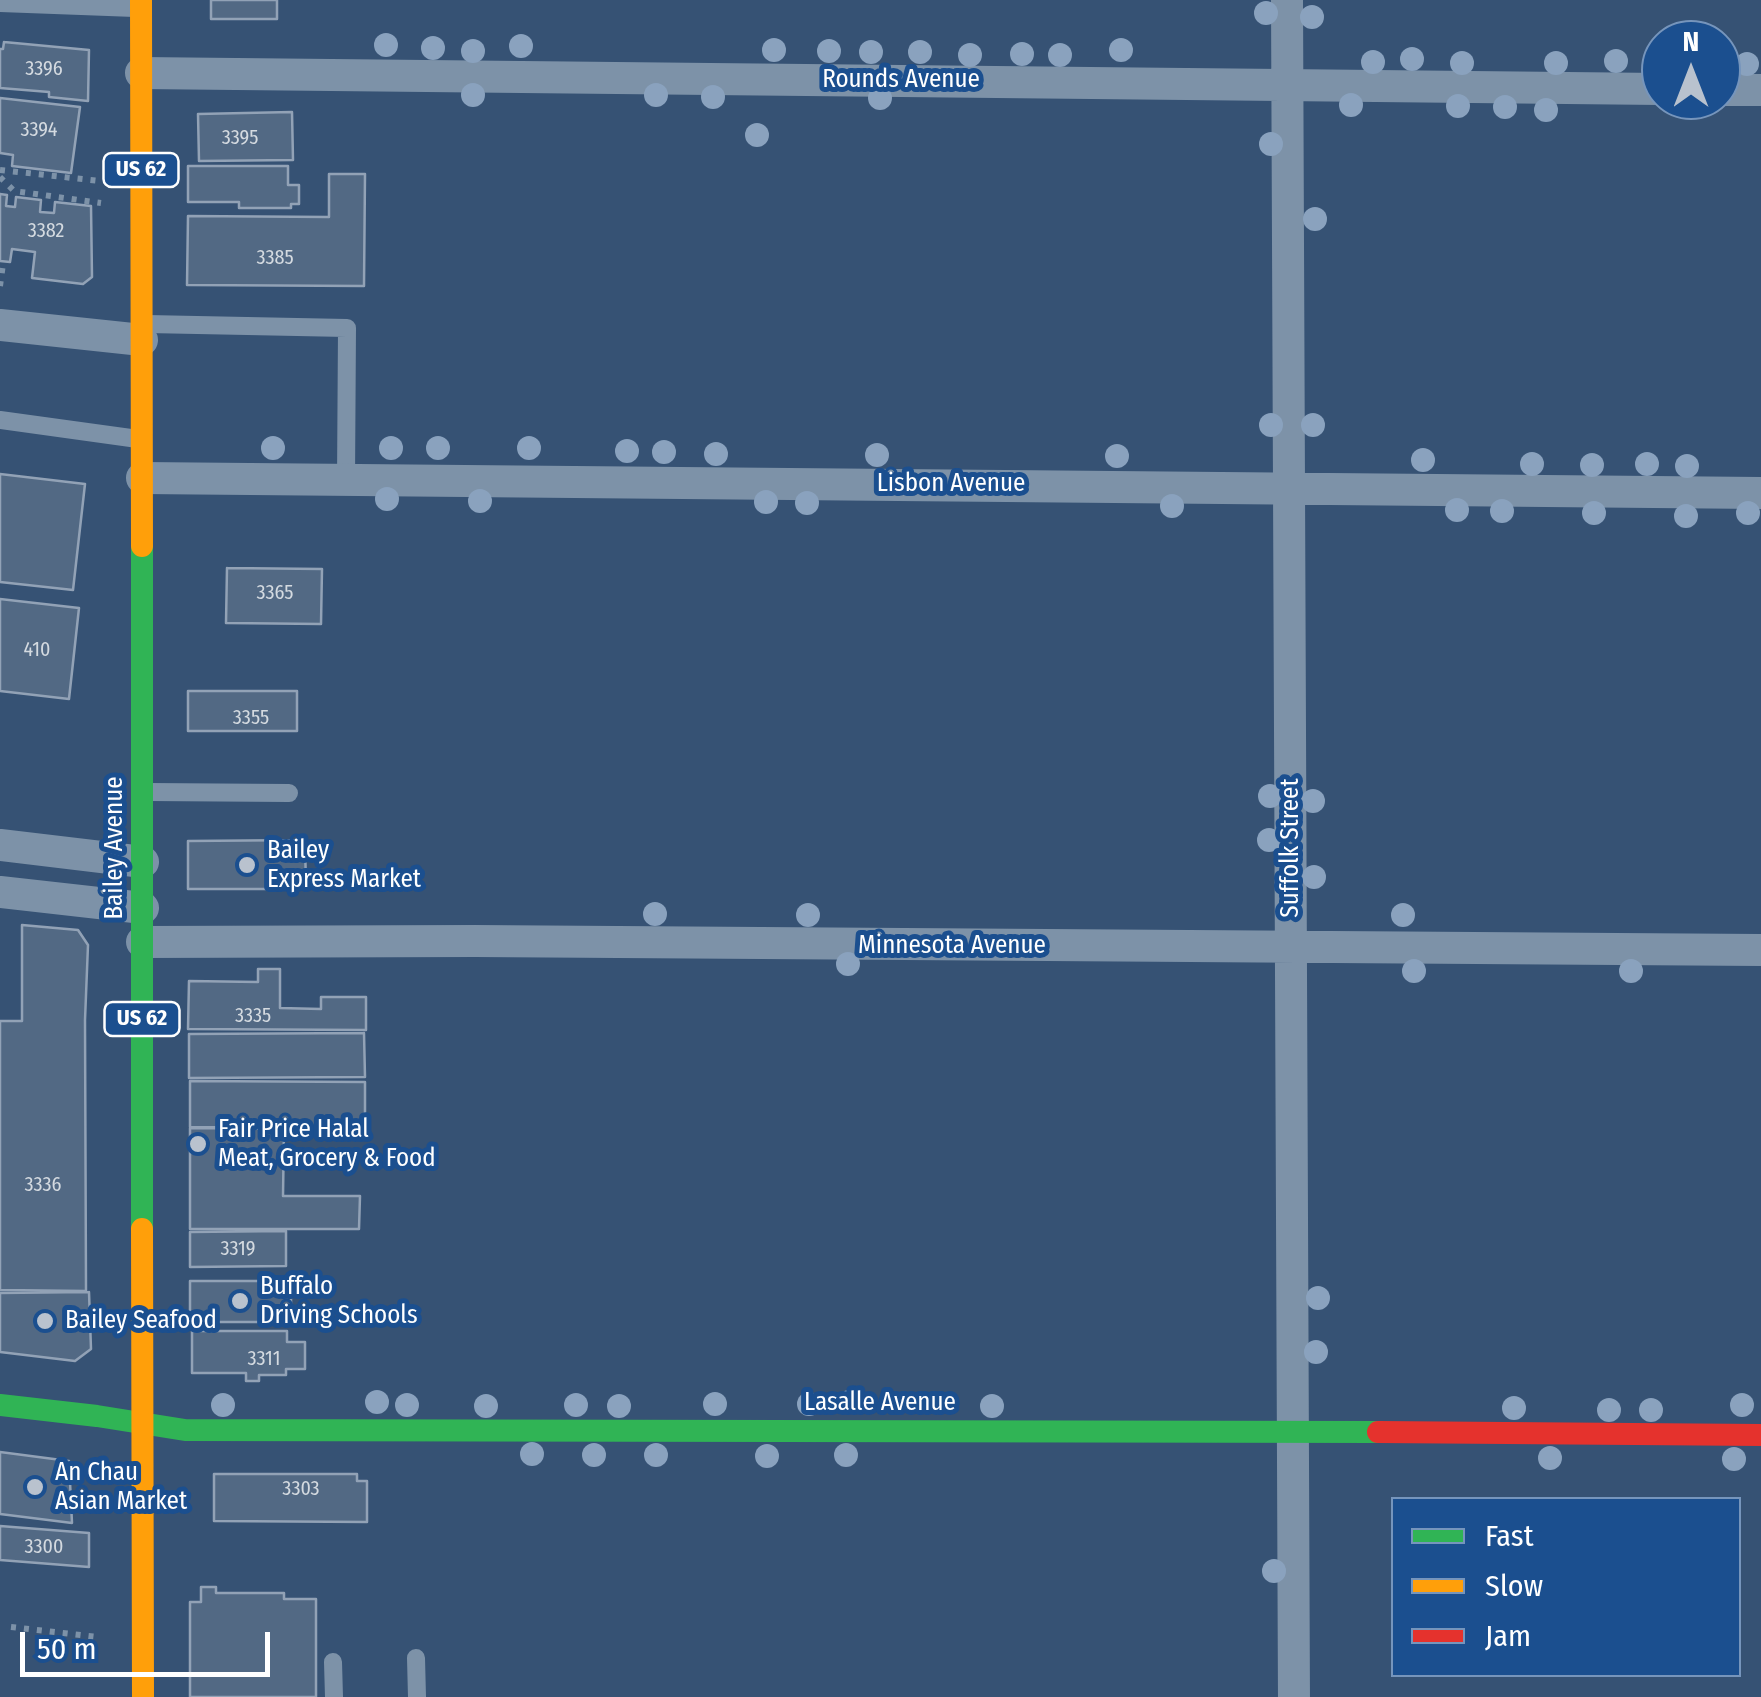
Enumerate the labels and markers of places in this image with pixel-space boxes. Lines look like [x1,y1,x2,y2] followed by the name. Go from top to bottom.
[267,836,421,895] place label: Bailey Express Market
[236,854,258,876] marker: Bailey Express Market
[218,1115,436,1174] place label: Fair Price Halal Meat, Grocery & Food
[187,1133,209,1155] marker: Fair Price Halal Meat, Grocery & Food
[260,1272,418,1331] place label: Buffalo Driving Schools
[229,1290,251,1312] marker: Buffalo Driving Schools
[65,1306,217,1336] place label: Bailey Seafood
[34,1310,56,1332] marker: Bailey Seafood
[55,1458,187,1517] place label: An Chau Asian Market
[24,1476,46,1498] marker: An Chau Asian Market

